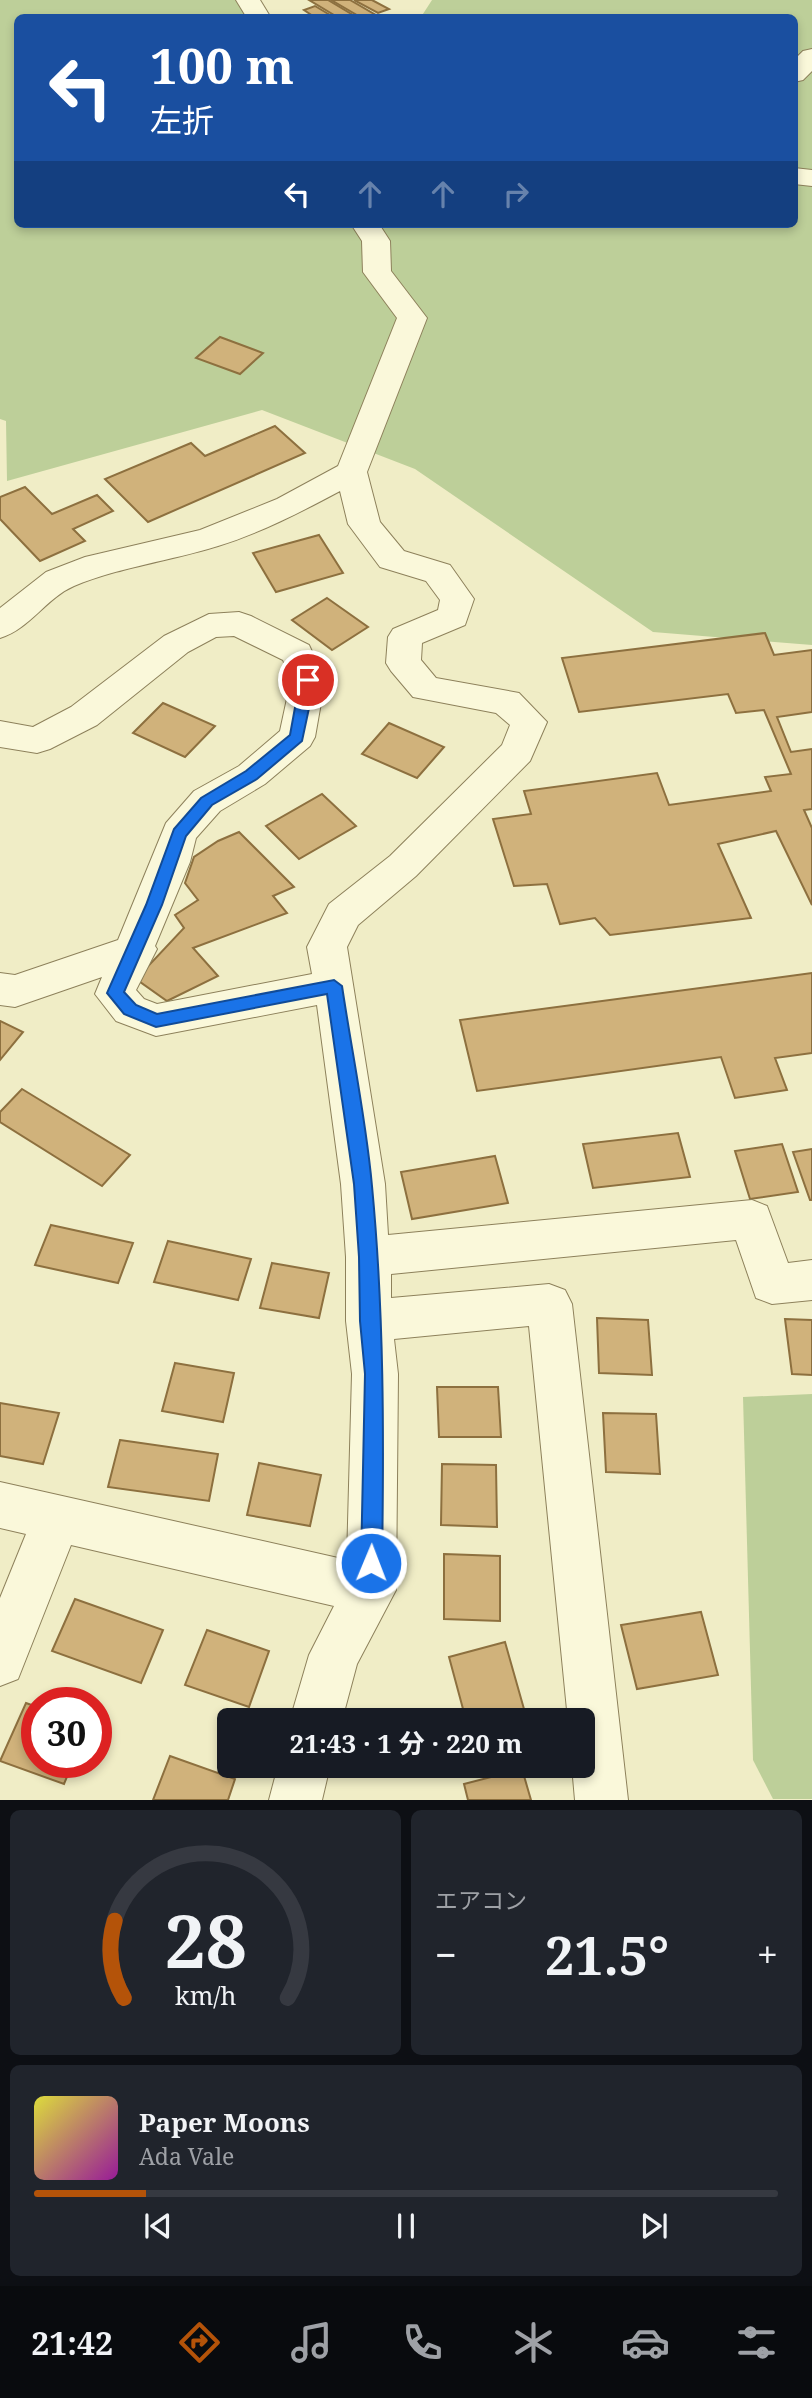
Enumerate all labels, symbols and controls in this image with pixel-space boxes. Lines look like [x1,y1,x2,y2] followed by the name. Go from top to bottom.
[150,32,294,98] text: 100 m
[35,42,126,133] icon: left
[150,98,214,141] text: 左折
[278,175,316,213] icon: left
[351,175,389,213] icon: ahead
[424,175,462,213] icon: ahead
[497,175,535,213] icon: right
[278,650,338,710] pin
[289,661,327,699] icon: arrive
[334,1526,408,1600] position arrow
[21,1687,112,1778] speed limit sign: 30
[290,1725,522,1761] text: 21:43 · 1 分 · 220 m
[435,1884,527,1916] text: エアコン
[164,1891,247,1990] text: 28
[545,1919,669,1990] text: 21.5°
[435,1928,457,1980] text: −
[757,1928,778,1980] text: +
[175,1978,236,2012] text: km/h
[139,2104,310,2140] text: Paper Moons
[139,2140,234,2172] text: Ada Vale
[139,2207,177,2245] icon: previous
[387,2207,425,2245] icon: pause
[635,2207,673,2245] icon: next
[175,2318,224,2367] icon: directions
[287,2318,336,2367] icon: music
[398,2318,447,2367] icon: phone
[509,2318,558,2367] icon: climate
[621,2318,670,2367] icon: car
[732,2318,781,2367] icon: filters
[31,2321,113,2364] text: 21:42

